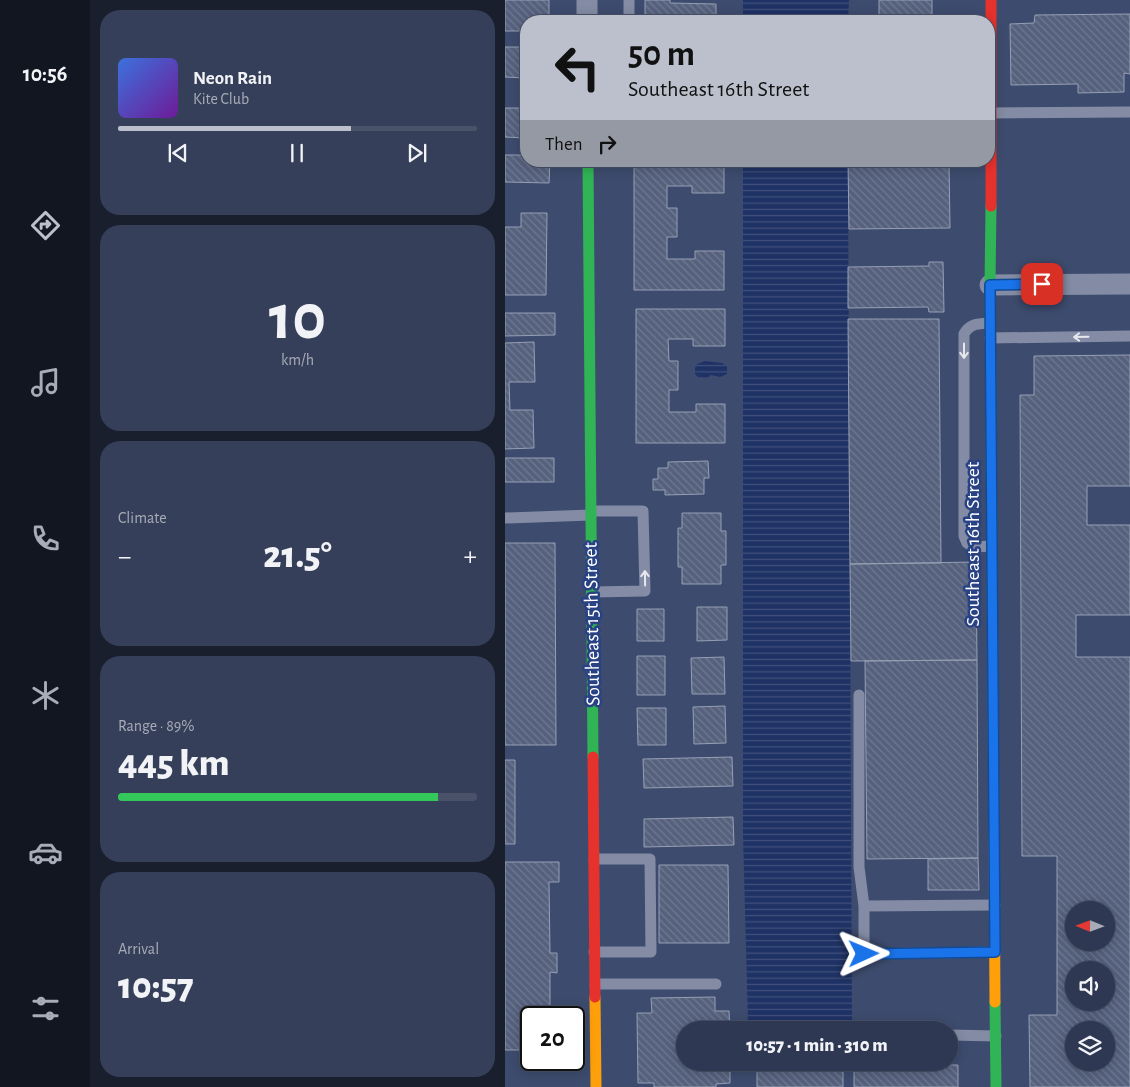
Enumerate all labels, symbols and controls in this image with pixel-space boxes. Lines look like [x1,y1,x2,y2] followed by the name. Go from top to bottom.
[545,35,610,100] icon: left
[628,37,695,72] text: 50 m
[23,63,67,85] text: 10:56
[193,69,272,88] text: Neon Rain
[628,78,809,100] text: Southeast 16th Street
[193,91,249,107] text: Kite Club
[593,130,621,158] icon: right
[545,135,583,154] text: Then
[164,139,192,167] icon: previous
[283,139,311,167] icon: pause
[403,139,431,167] icon: next
[28,208,63,243] icon: directions
[1021,263,1063,305] pin
[1028,270,1056,298] icon: arrive
[269,286,326,351] text: 10
[1074,332,1090,342] one-way arrow
[959,343,969,359] one-way arrow
[281,352,314,368] text: km/h
[28,365,63,400] icon: music
[963,461,983,626] street label: Southeast 16th Street
[118,510,167,526] text: Climate
[28,521,63,556] icon: phone
[263,537,332,575] text: 21.5°
[581,541,603,706] street label: Southeast 15th Street
[118,543,131,571] text: −
[464,543,477,571] text: +
[640,570,649,586] one-way arrow
[28,678,63,713] icon: climate
[118,718,194,734] text: Range · 89%
[118,745,230,783] text: 445 km
[28,835,63,870] icon: car
[1065,901,1115,951] north arrow
[1065,901,1115,1071] map controls
[837,927,889,979] position arrow
[118,941,159,957] text: Arrival
[1065,961,1115,1011] button: sound
[118,968,194,1006] text: 10:57
[28,991,63,1026] icon: filters
[520,1006,585,1071] speed limit sign: 20
[1065,1021,1115,1071] button: layers
[746,1036,888,1055] text: 10:57 · 1 min · 310 m

